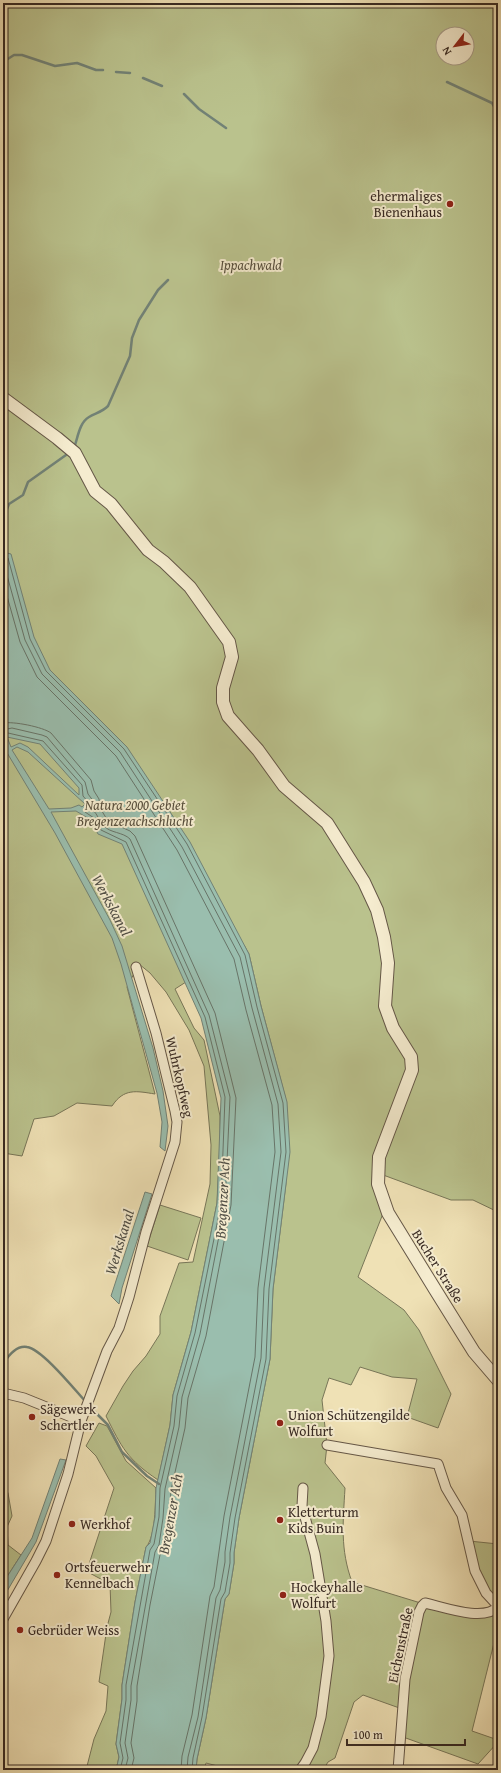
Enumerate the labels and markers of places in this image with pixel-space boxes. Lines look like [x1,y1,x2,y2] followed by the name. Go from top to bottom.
[370,186,442,222] place label: ehermaliges Bienenhaus
[445,199,455,209] marker: ehermaliges Bienenhaus
[40,1399,97,1435] place label: Sägewerk Schertler
[288,1405,410,1441] place label: Union Schützengilde Wolfurt
[27,1412,37,1422] marker: Sägewerk Schertler
[275,1418,285,1428] marker: Union Schützengilde Wolfurt
[288,1502,359,1538] place label: Kletterturm Kids Buin
[80,1514,132,1534] place label: Werkhof
[275,1515,285,1525] marker: Kletterturm Kids Buin
[67,1519,77,1529] marker: Werkhof
[65,1557,151,1593] place label: Ortsfeuerwehr Kennelbach
[52,1570,62,1580] marker: Ortsfeuerwehr Kennelbach
[291,1577,363,1613] place label: Hockeyhalle Wolfurt
[278,1590,288,1600] marker: Hockeyhalle Wolfurt
[28,1620,119,1640] place label: Gebrüder Weiss
[15,1625,25,1635] marker: Gebrüder Weiss

